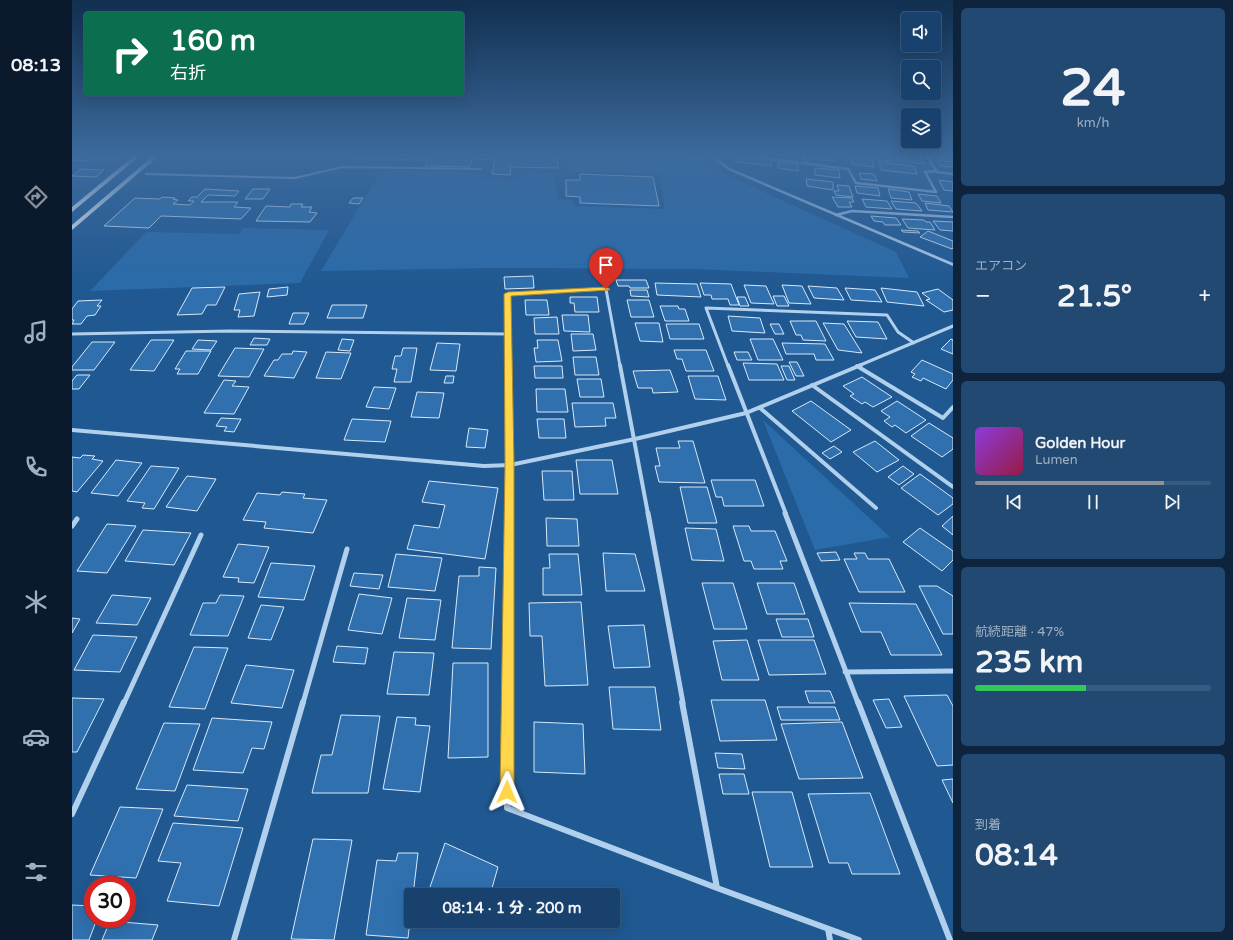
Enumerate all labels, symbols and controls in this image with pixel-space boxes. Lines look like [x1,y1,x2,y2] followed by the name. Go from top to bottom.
[901,12,941,148] map controls
[901,12,941,52] button: sound
[170,24,256,58] text: 160 m
[104,28,156,80] icon: right
[11,54,61,76] text: 08:13
[1060,57,1126,120] text: 24
[901,60,941,100] button: search
[170,62,206,84] text: 右折
[901,108,941,148] button: layers
[1077,115,1109,131] text: km/h
[22,183,50,211] icon: directions
[589,248,623,289] pin
[595,254,617,276] icon: arrive
[975,258,1027,274] text: エアコン
[1057,278,1132,315] text: 21.5°
[975,283,991,309] text: −
[1199,283,1211,309] text: +
[22,318,50,346] icon: music
[1035,434,1125,452] text: Golden Hour
[1035,452,1078,468] text: Lumen
[22,453,50,481] icon: phone
[1003,491,1025,513] icon: previous
[1082,491,1104,513] icon: pause
[1161,491,1183,513] icon: next
[22,588,50,616] icon: climate
[975,624,1064,640] text: 航続距離 · 47%
[975,644,1083,681] text: 235 km
[22,723,50,751] icon: car
[486,771,528,813] position arrow
[975,817,1001,833] text: 到着
[975,837,1058,874] text: 08:14
[22,858,50,886] icon: filters
[84,876,136,928] speed limit sign: 30
[442,899,582,917] text: 08:14 · 1 分 · 200 m

